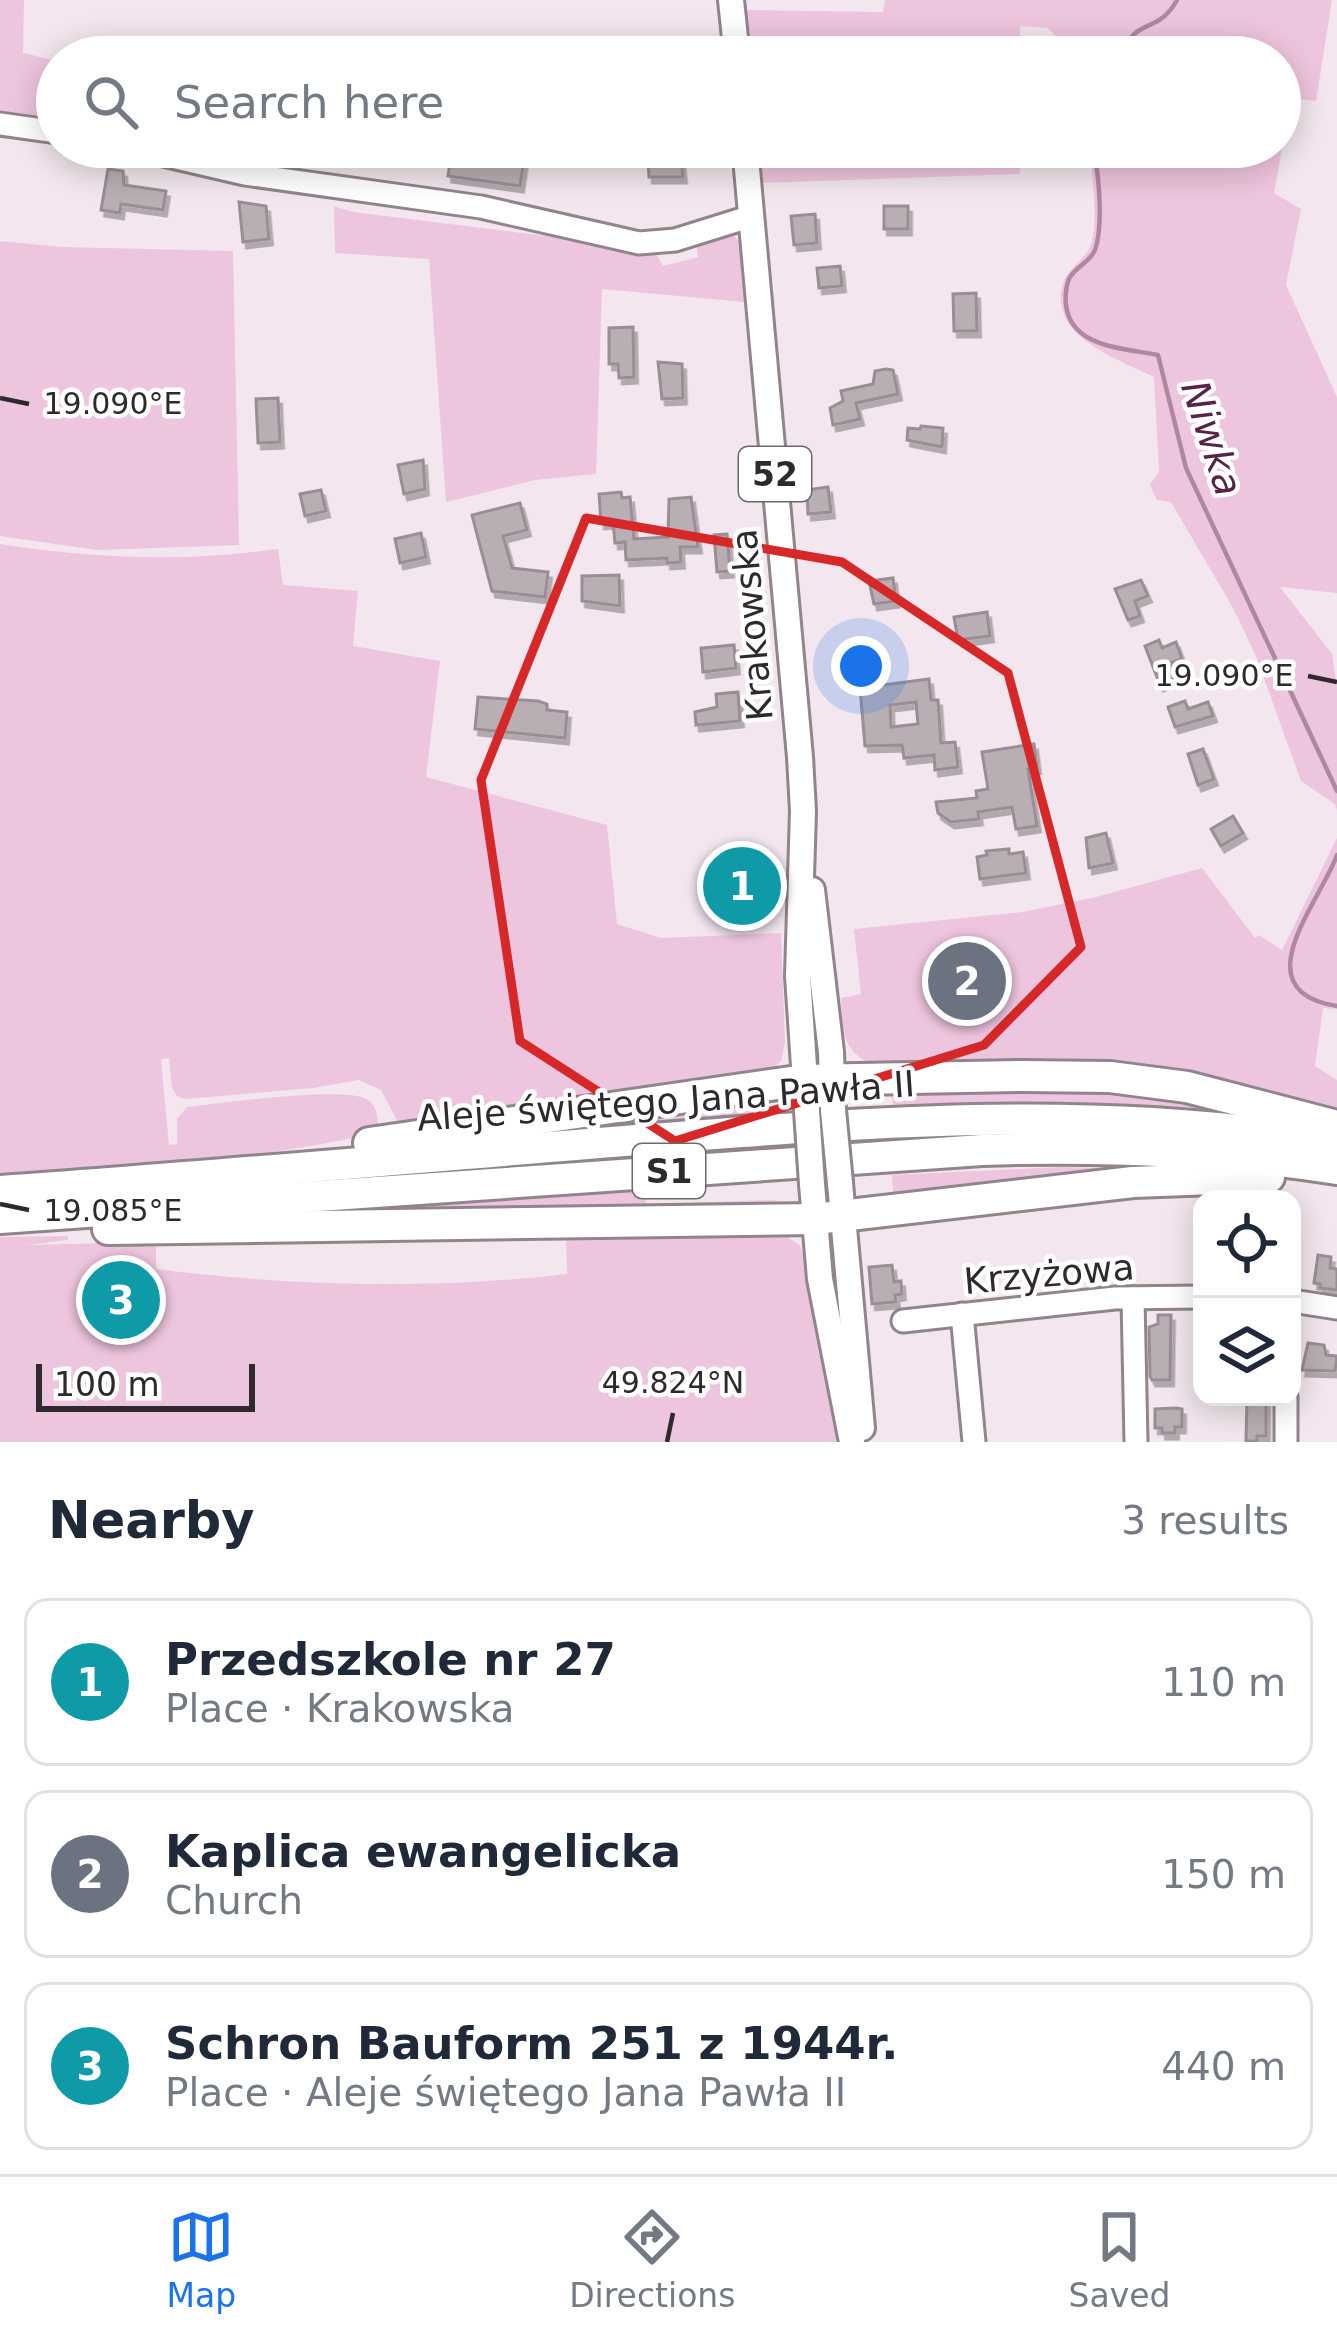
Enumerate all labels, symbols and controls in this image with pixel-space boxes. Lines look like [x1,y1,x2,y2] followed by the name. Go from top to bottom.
[36,36,1301,168] search box
[78,69,144,135] icon: search
[174,76,444,129] text: Search here
[1172,375,1252,501] water label: Niwka
[44,386,182,421] text: 19.090°E
[739,447,811,501] road number: 52
[723,527,781,723] street label: Krakowska
[831,636,891,696] your location
[1155,658,1293,693] text: 19.090°E
[703,841,781,931] pin: 1
[928,936,1006,1026] pin: 2
[416,1063,916,1139] street label: Aleje świętego Jana Pawła II
[633,1144,705,1198] road number: S1
[1193,1190,1301,1406] map controls
[1193,1190,1301,1298] button: locate
[44,1193,182,1228] text: 19.085°E
[962,1246,1136,1302] street label: Krzyżowa
[82,1255,160,1345] pin: 3
[1193,1298,1301,1406] button: layers
[36,1358,255,1411] scale bar
[54,1365,160,1404] text: 100 m
[602,1365,744,1400] text: 49.824°N
[48,1491,255,1550] text: Nearby
[1121,1498,1289,1543] text: 3 results
[165,1633,616,1686] text: Przedszkole nr 27
[76,1660,104,1705] text: 1
[1161,1660,1286,1705] text: 110 m
[165,1686,514,1731] text: Place · Krakowska
[165,1825,681,1878] text: Kaplica ewangelicka
[76,1852,104,1897] text: 2
[1161,1852,1286,1897] text: 150 m
[165,1878,303,1923] text: Church
[165,2017,898,2070] text: Schron Bauform 251 z 1944r.
[76,2044,104,2089] text: 3
[1161,2044,1286,2089] text: 440 m
[165,2070,846,2115] text: Place · Aleje świętego Jana Pawła II
[167,2204,236,2315] tab: Map
[569,2204,735,2315] tab: Directions
[1069,2204,1170,2315] tab: Saved

